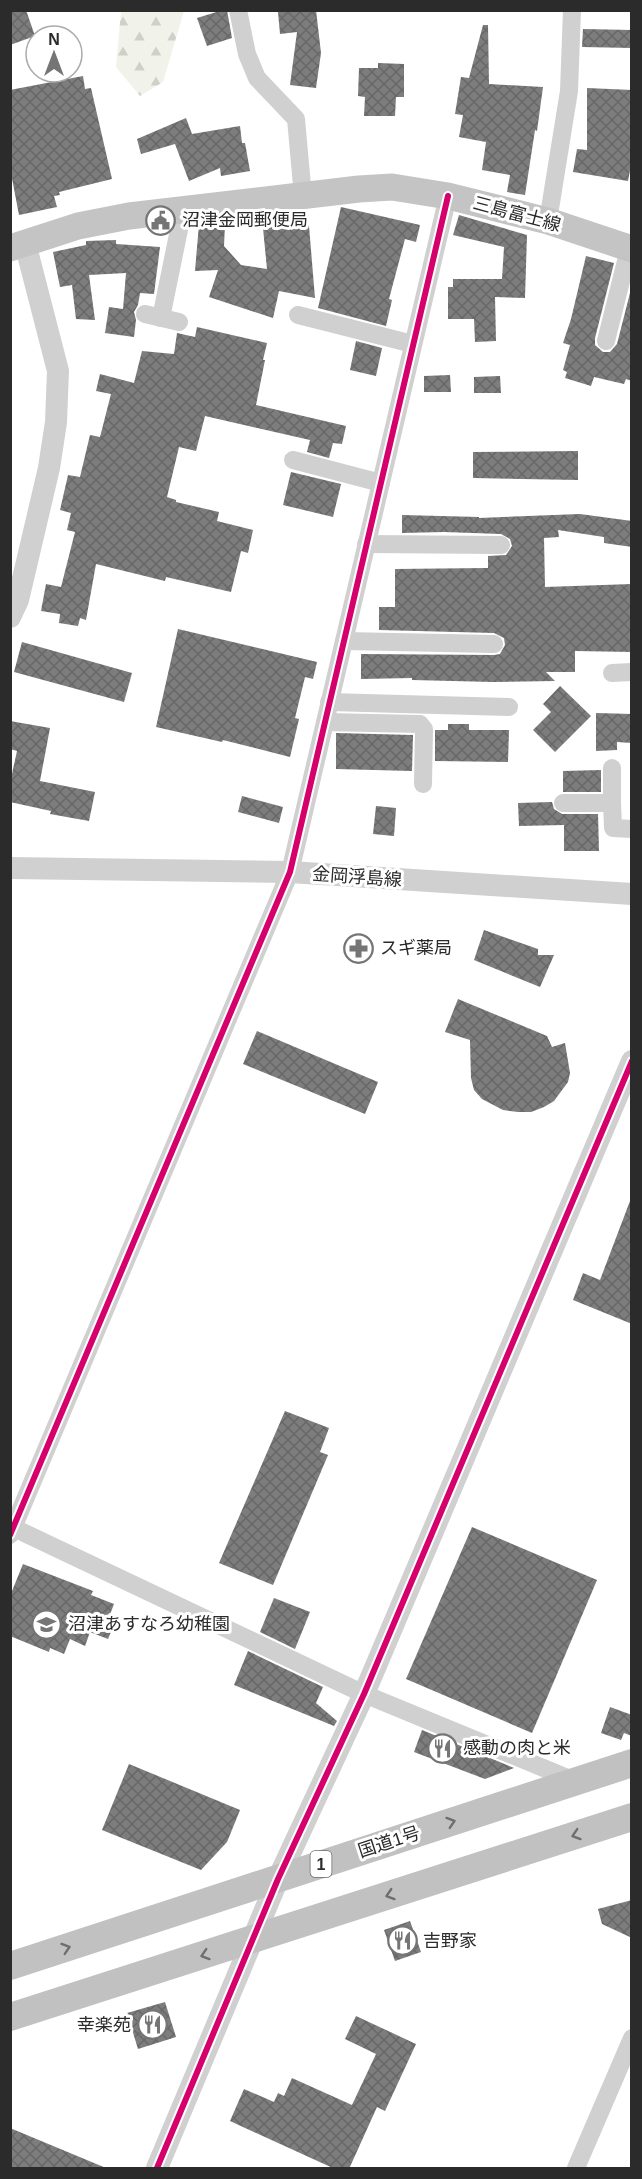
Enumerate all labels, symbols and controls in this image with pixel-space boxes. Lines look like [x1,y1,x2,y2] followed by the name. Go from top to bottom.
[24,24,84,84] north arrow
[48,31,60,48] text: N
[471,193,563,235] street label: 三島富士線
[145,204,177,236] public building icon: 沼津金岡郵便局
[182,210,308,230] place label: 沼津金岡郵便局
[311,864,403,890] street label: 金岡浮島線
[343,932,375,964] pharmacy icon: スギ薬局
[380,938,452,958] place label: スギ薬局
[31,1608,63,1640] school or university icon: 沼津あすなろ幼稚園
[68,1614,230,1634] place label: 沼津あすなろ幼稚園
[426,1732,458,1764] restaurant icon: 感動の肉と米
[463,1738,571,1758] place label: 感動の肉と米
[445,1816,456,1829] one-way arrow
[355,1823,423,1861] street label: 国道1号
[571,1828,582,1840] one-way arrow
[310,1851,332,1877] road number: 1
[385,1888,396,1900] one-way arrow
[386,1925,418,1957] restaurant icon: 吉野家
[423,1931,477,1951] place label: 吉野家
[60,1943,71,1955] one-way arrow
[200,1948,211,1960] one-way arrow
[136,2009,168,2041] restaurant icon: 幸楽苑
[77,2015,131,2035] place label: 幸楽苑

